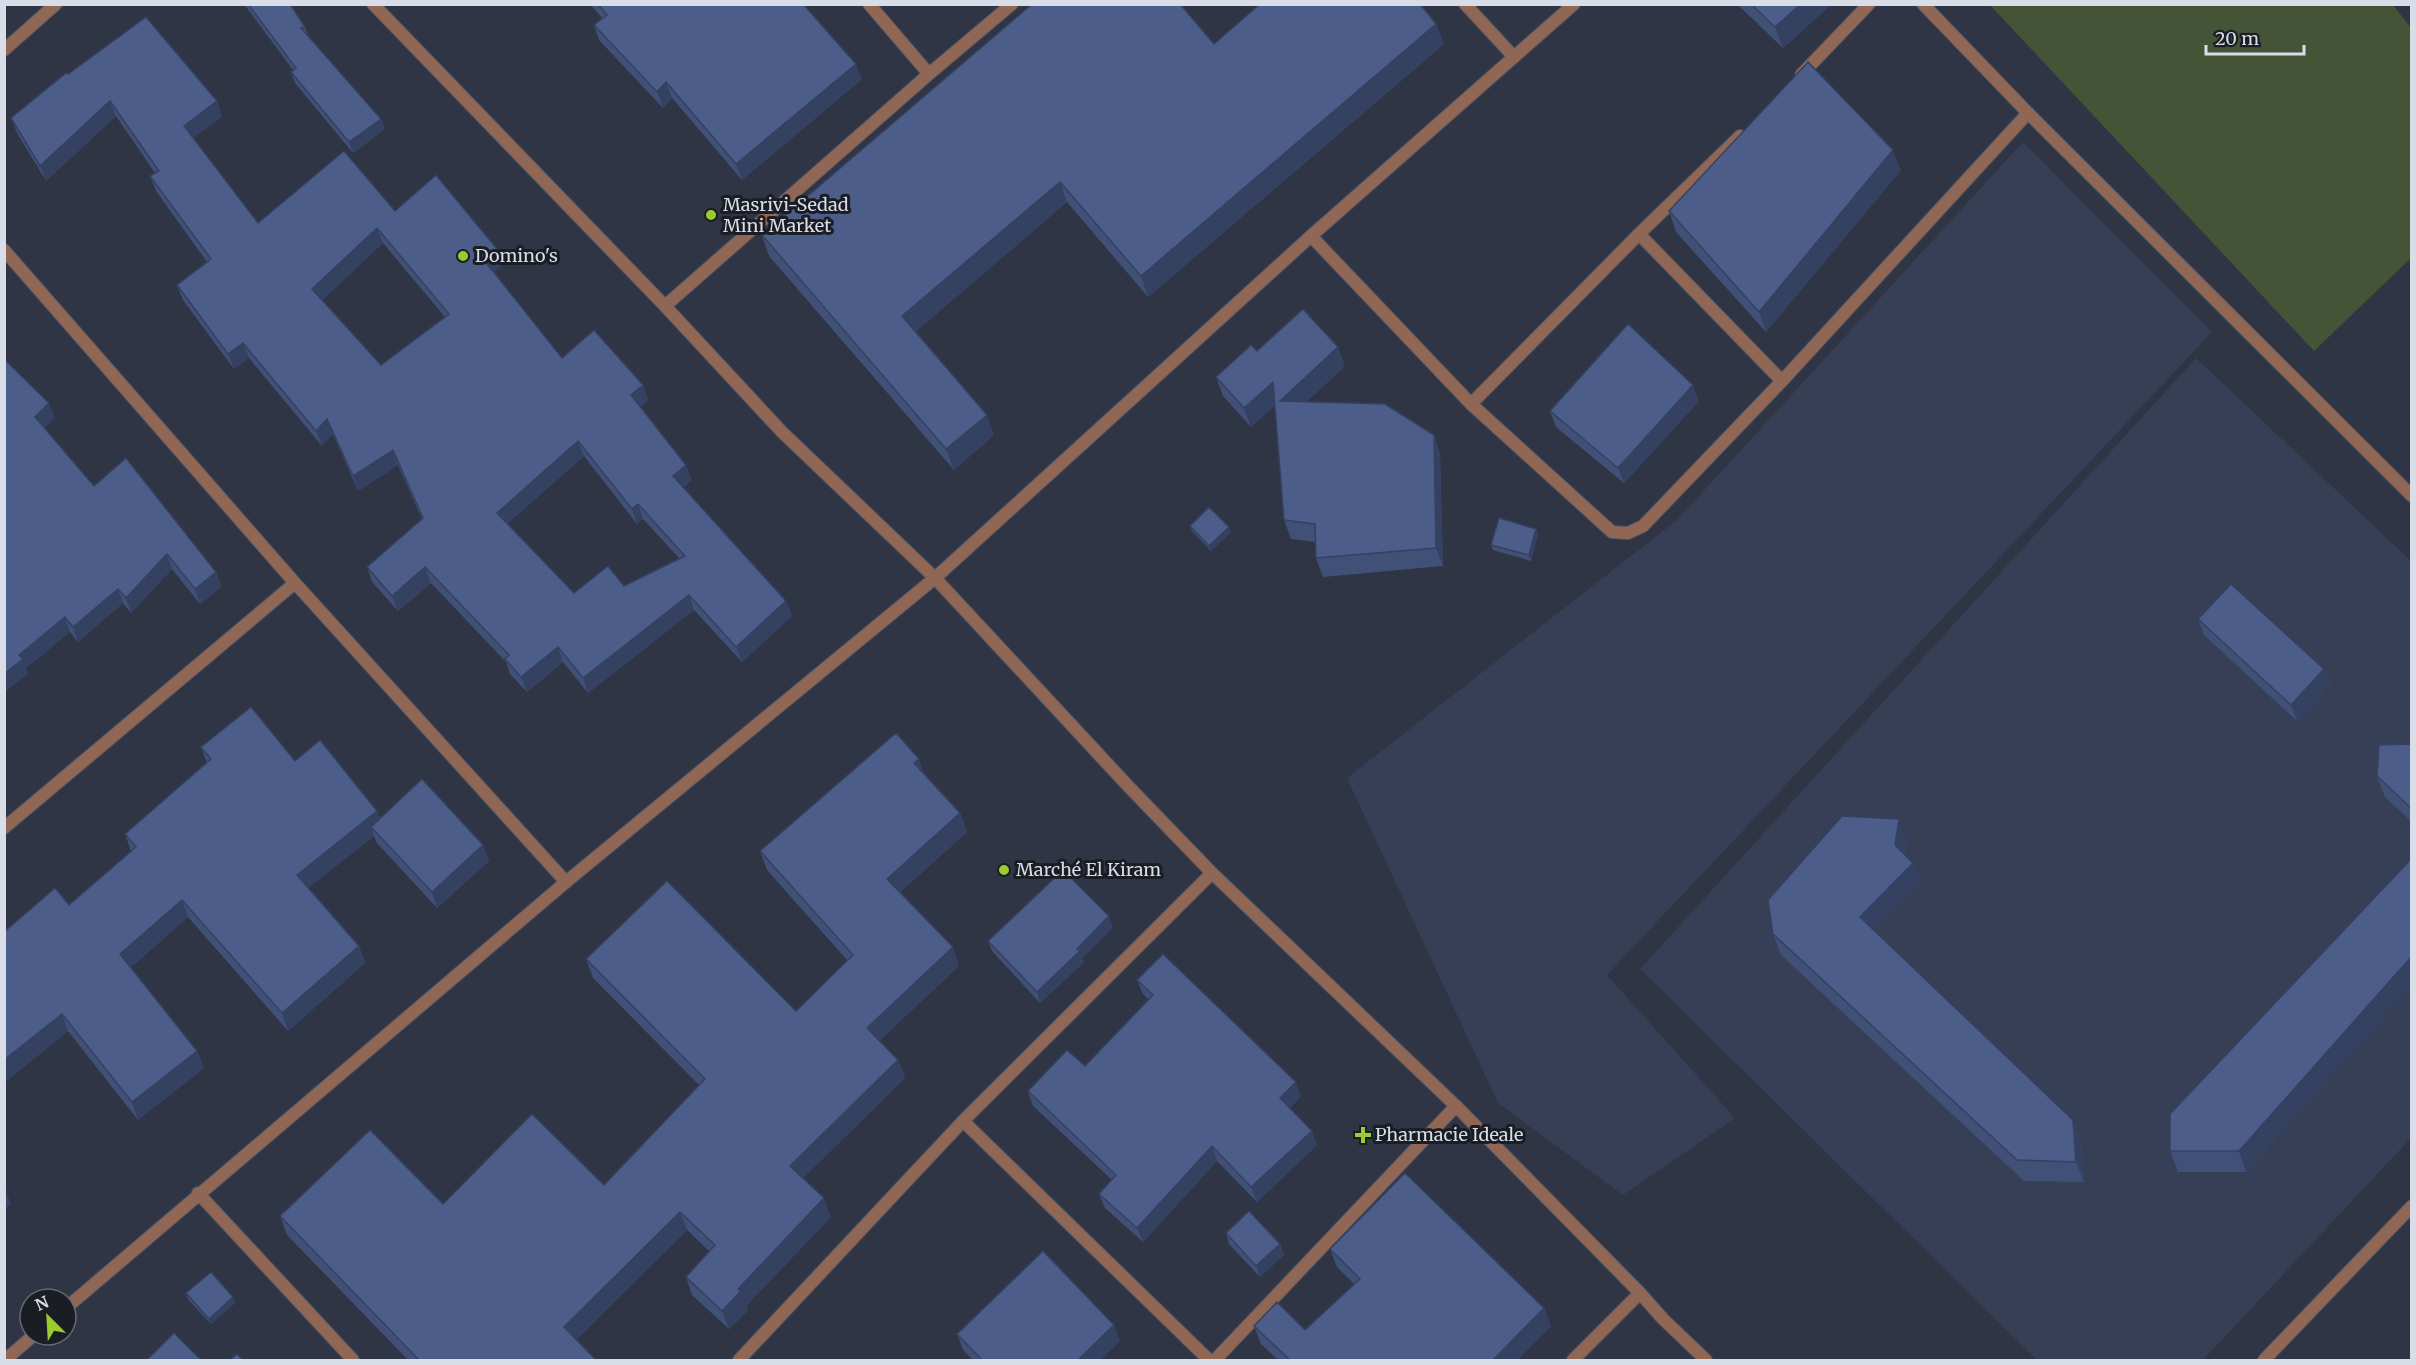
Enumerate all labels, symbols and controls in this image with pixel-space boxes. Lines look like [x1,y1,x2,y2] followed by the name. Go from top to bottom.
[2206,18,2304,56] scale bar
[2215,27,2259,50] text: 20 m
[723,193,849,237] place label: Masrivi-Sedad Mini Market
[704,208,718,222] marker: Masrivi-Sedad Mini Market
[475,244,558,267] place label: Domino's
[456,249,470,263] marker: Domino's
[1016,858,1161,881] place label: Marché El Kiram
[997,863,1011,877] marker: Marché El Kiram
[1375,1123,1524,1146] place label: Pharmacie Ideale
[1356,1128,1370,1142] marker: Pharmacie Ideale
[18,1287,78,1347] north arrow
[32,1291,52,1315] text: N

